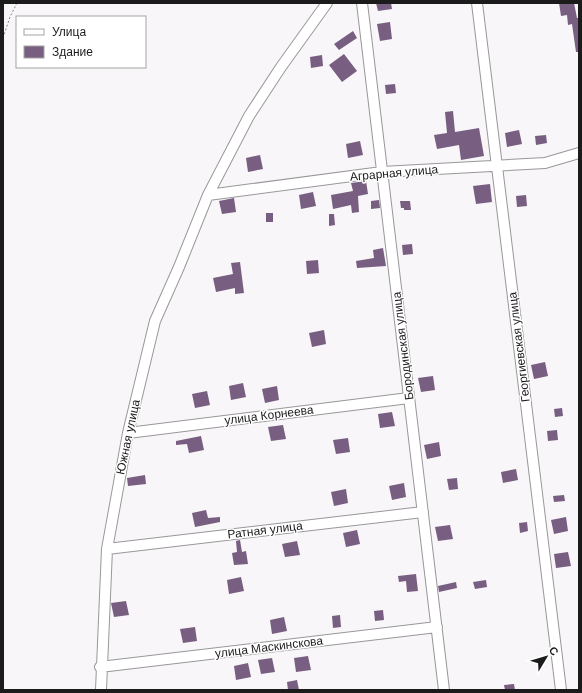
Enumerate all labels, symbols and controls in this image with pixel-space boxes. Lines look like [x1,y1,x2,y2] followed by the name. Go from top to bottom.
[16,16,146,68] legend
[52,25,86,39] text: Улица
[52,45,93,59] text: Здание
[349,162,439,184] street label: Аграрная улица
[389,291,417,401] street label: Бородинская улица
[505,291,533,403] street label: Георгиевская улица
[113,398,143,476] street label: Южная улица
[224,403,315,427] street label: улица Корнеева
[227,518,304,542] street label: Ратная улица
[214,633,324,661] street label: улица Маскинскова
[526,637,566,677] north arrow
[547,644,561,658] text: С

